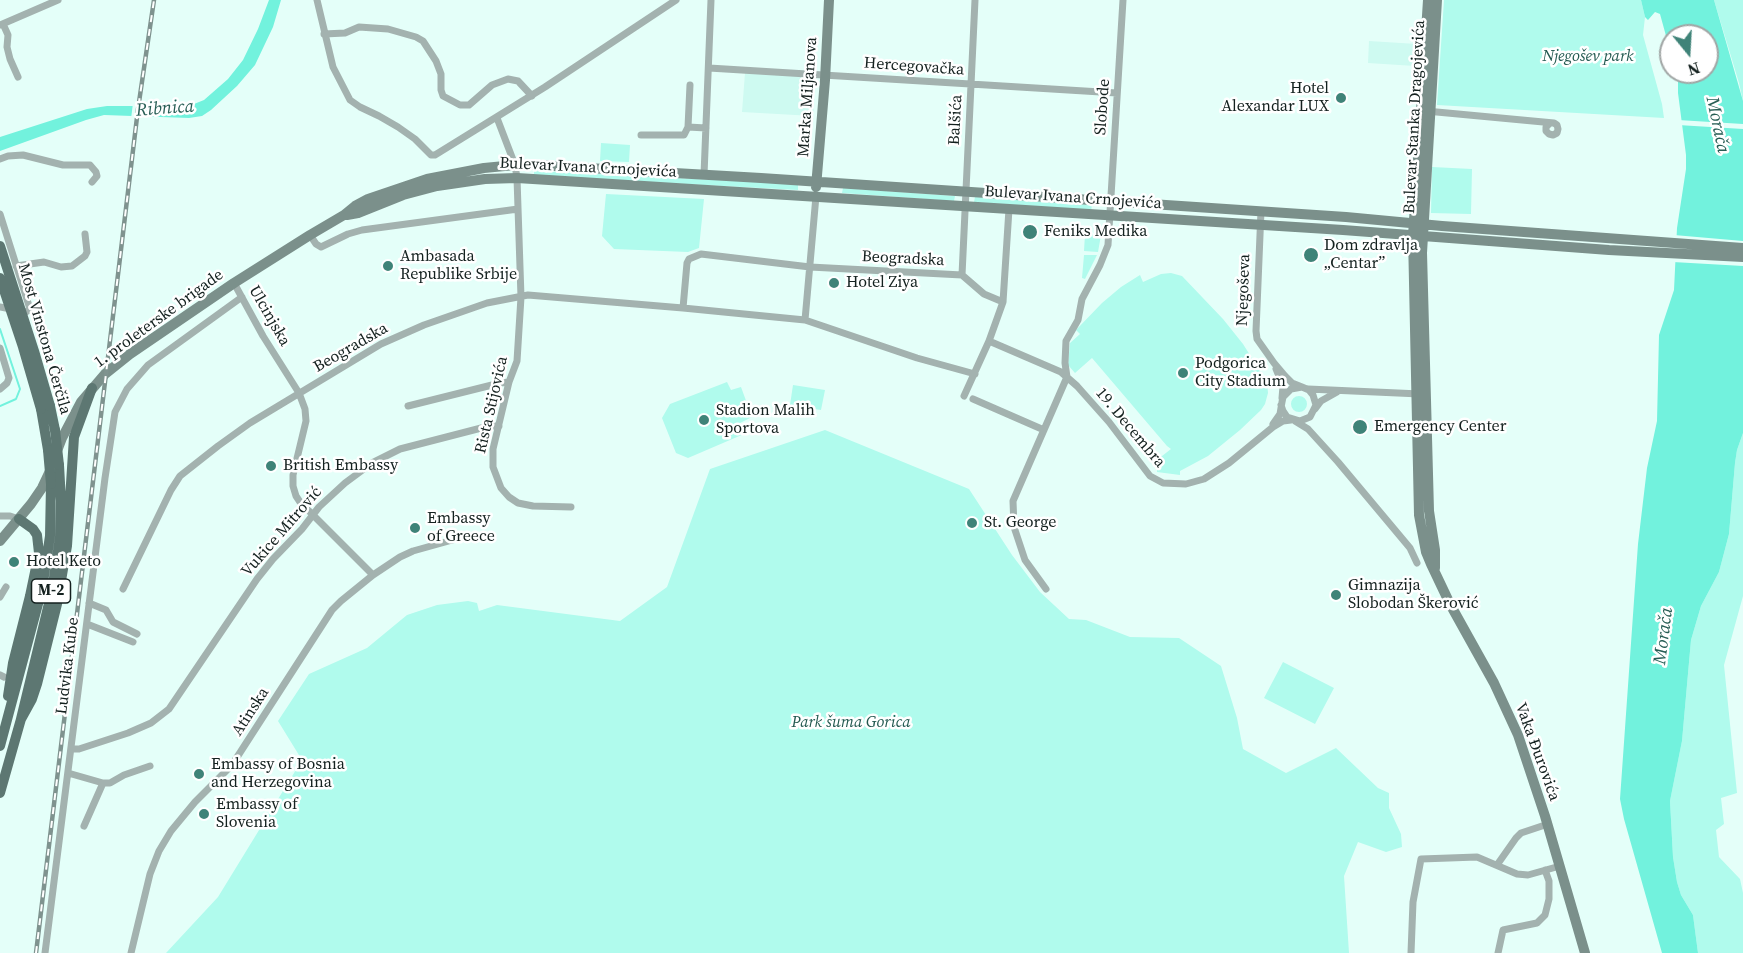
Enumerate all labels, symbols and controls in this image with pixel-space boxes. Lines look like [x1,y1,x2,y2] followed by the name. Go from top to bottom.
[1400,20,1430,214] street label: Bulevar Stanka Dragojevića
[1659,24,1719,84] north arrow
[794,36,822,158] street label: Marka Miljanova
[1542,47,1634,67] park label: Njegošev park
[863,54,965,80] street label: Hercegovačka
[1685,57,1703,81] text: N
[1091,78,1115,136] street label: Slobode
[1221,79,1329,117] place label: Hotel Alexandar LUX
[1334,91,1348,105] marker: Hotel Alexandar LUX
[945,94,967,146] street label: Balšića
[1700,95,1734,155] water label: Morača
[135,96,195,122] water label: Ribnica
[499,154,677,182] street label: Bulevar Ivana Crnojevića
[984,182,1162,214] street label: Bulevar Ivana Crnojevića
[1044,222,1148,242] place label: Feniks Medika
[1021,223,1039,241] marker: Feniks Medika
[1324,236,1418,274] place label: Dom zdravlja „Centar”
[1302,246,1320,264] marker: Dom zdravlja „Centar”
[400,247,517,285] place label: Ambasada Republike Srbije
[861,247,945,271] street label: Beogradska
[1233,254,1255,326] street label: Njegoševa
[381,259,395,273] marker: Ambasada Republike Srbije
[13,261,75,417] street label: Most Vinstona Čerčila
[91,266,227,372] street label: 1. proleterske brigade
[846,273,918,293] place label: Hotel Ziya
[827,276,841,290] marker: Hotel Ziya
[244,282,294,350] street label: Ulcinjska
[310,319,392,377] street label: Beogradska
[1195,354,1286,392] place label: Podgorica City Stadium
[471,355,513,455] street label: Rista Stijovića
[1176,366,1190,380] marker: Podgorica City Stadium
[1091,384,1169,472] street label: 19. Decembra
[716,401,815,439] place label: Stadion Malih Sportova
[697,413,711,427] marker: Stadion Malih Sportova
[1374,417,1507,437] place label: Emergency Center
[1351,418,1369,436] marker: Emergency Center
[283,456,398,476] place label: British Embassy
[264,459,278,473] marker: British Embassy
[238,483,326,581] street label: Vukice Mitrović
[427,509,495,547] place label: Embassy of Greece
[984,513,1057,533] place label: St. George
[965,516,979,530] marker: St. George
[408,521,422,535] marker: Embassy of Greece
[26,552,101,572] place label: Hotel Keto
[7,555,21,569] marker: Hotel Keto
[1348,576,1479,614] place label: Gimnazija Slobodan Škerović
[32,579,70,603] road number: M-2
[1329,588,1343,602] marker: Gimnazija Slobodan Škerović
[1650,606,1678,666] water label: Morača
[53,616,83,716] street label: Ludvika Kube
[228,684,274,740] street label: Atinska
[1510,700,1564,804] street label: Vaka Đurovića
[791,713,911,733] park label: Park šuma Gorica
[211,755,345,793] place label: Embassy of Bosnia and Herzegovina
[192,767,206,781] marker: Embassy of Bosnia and Herzegovina
[216,795,298,833] place label: Embassy of Slovenia
[197,807,211,821] marker: Embassy of Slovenia

